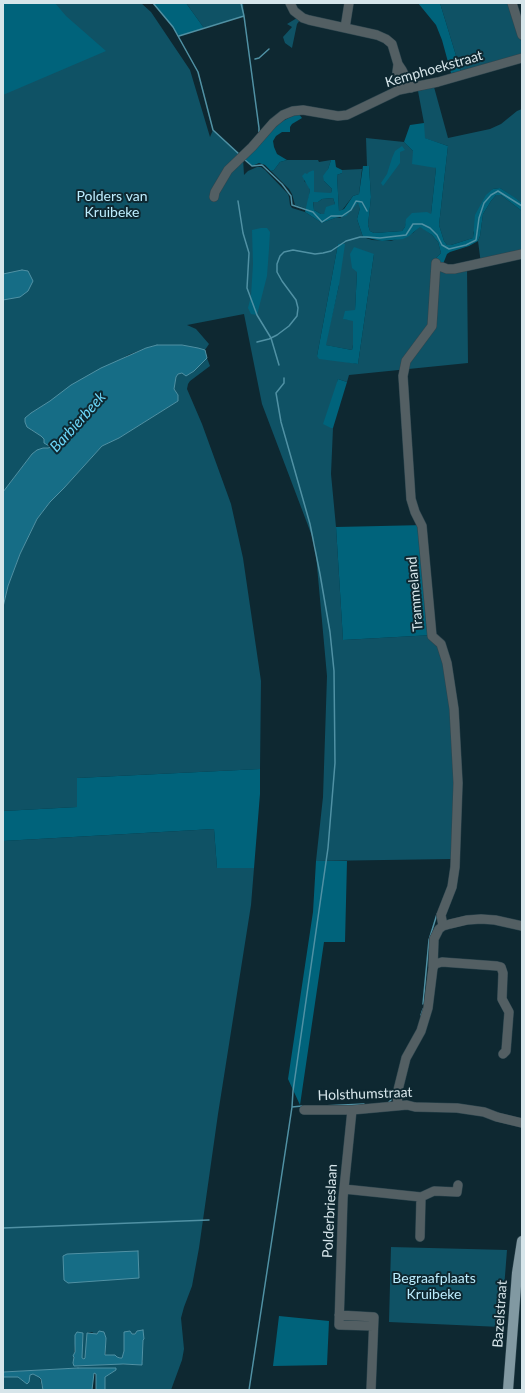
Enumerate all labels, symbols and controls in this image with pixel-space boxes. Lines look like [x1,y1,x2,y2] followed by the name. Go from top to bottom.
[383,47,485,91] street label: Kemphoekstraat
[76,188,148,220] park label: Polders van Kruibeke
[46,388,110,456] water label: Barbierbeek
[403,556,427,632] street label: Trammeland
[317,1084,413,1104] street label: Holsthumstraat
[319,1163,341,1259] street label: Polderbrieslaan
[392,1270,476,1302] park label: Begraafplaats Kruibeke
[489,1280,511,1348] street label: Bazelstraat

